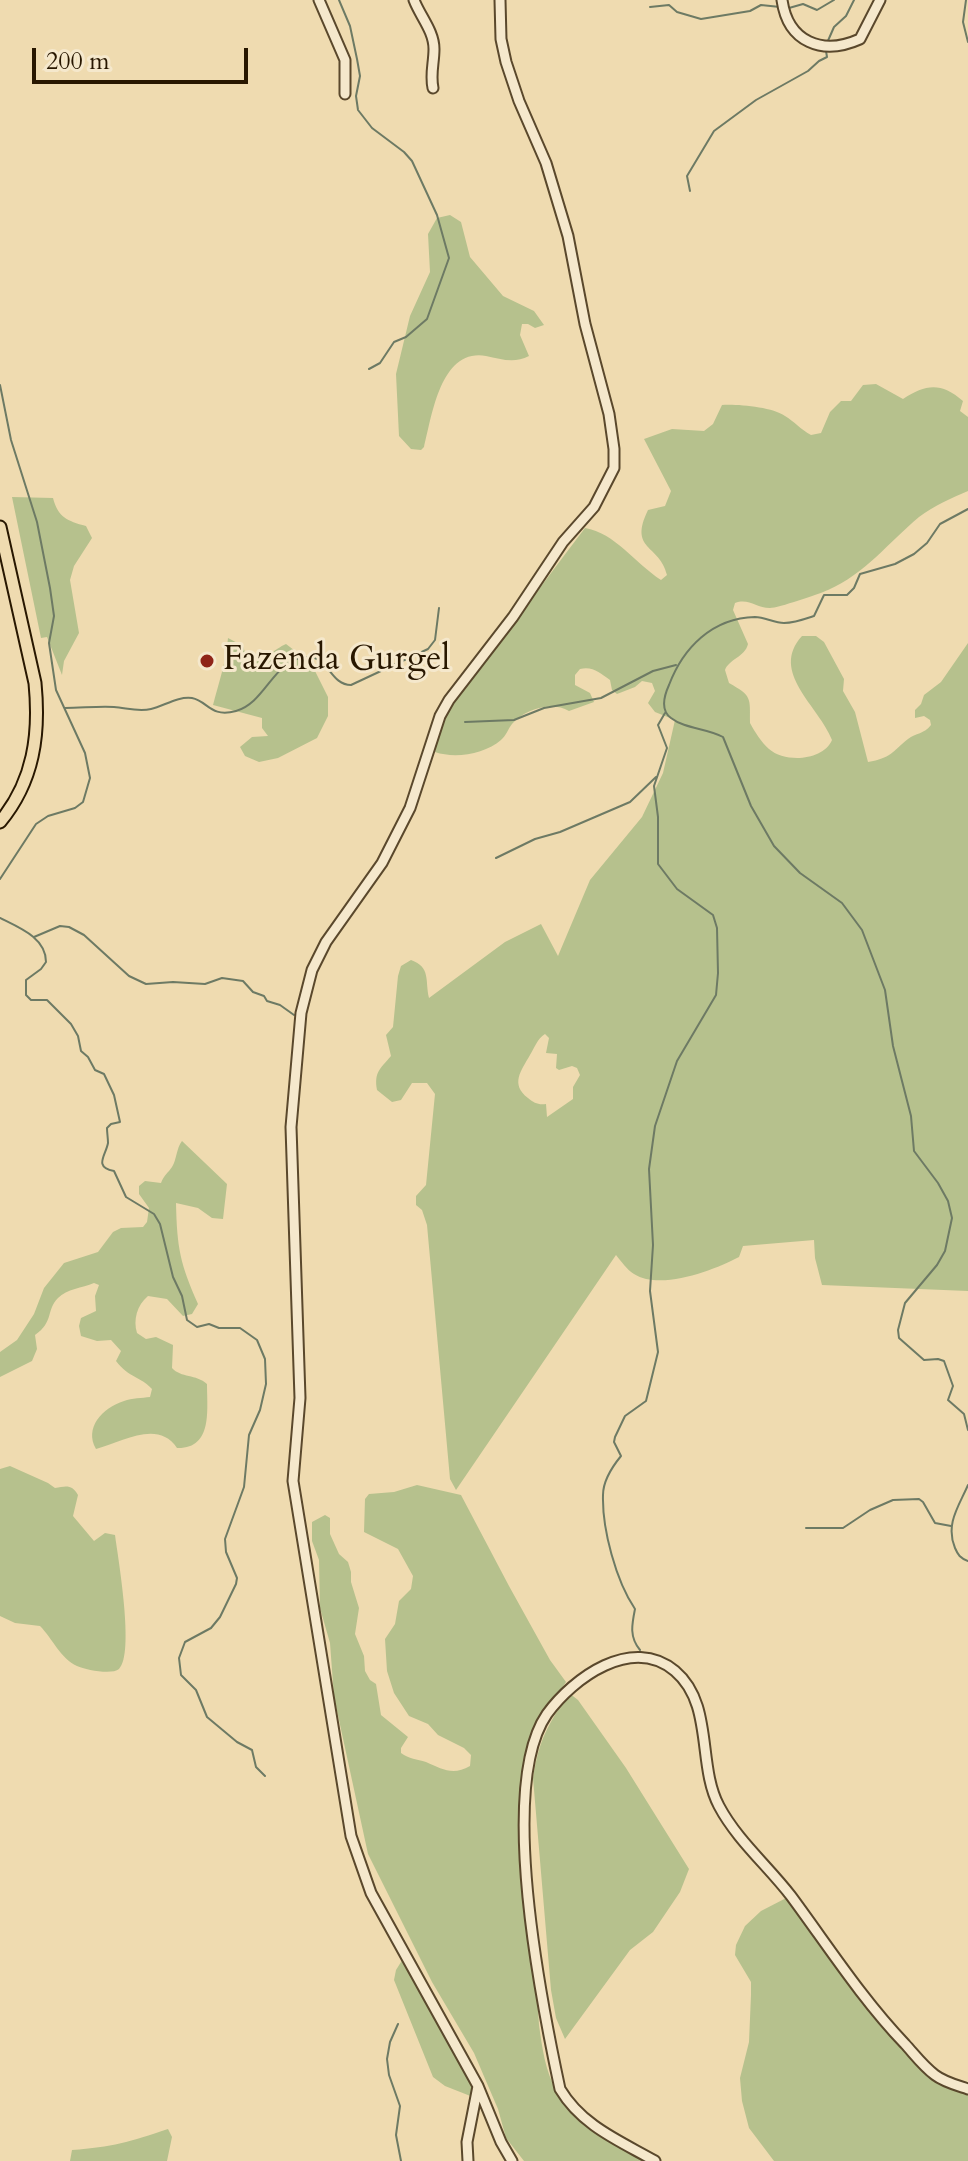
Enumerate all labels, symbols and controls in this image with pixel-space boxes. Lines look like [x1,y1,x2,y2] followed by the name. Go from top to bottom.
[36,32,252,82] scale bar
[46,45,110,78] text: 200 m
[223,641,450,681] place label: Fazenda Gurgel
[198,652,216,670] marker: Fazenda Gurgel

